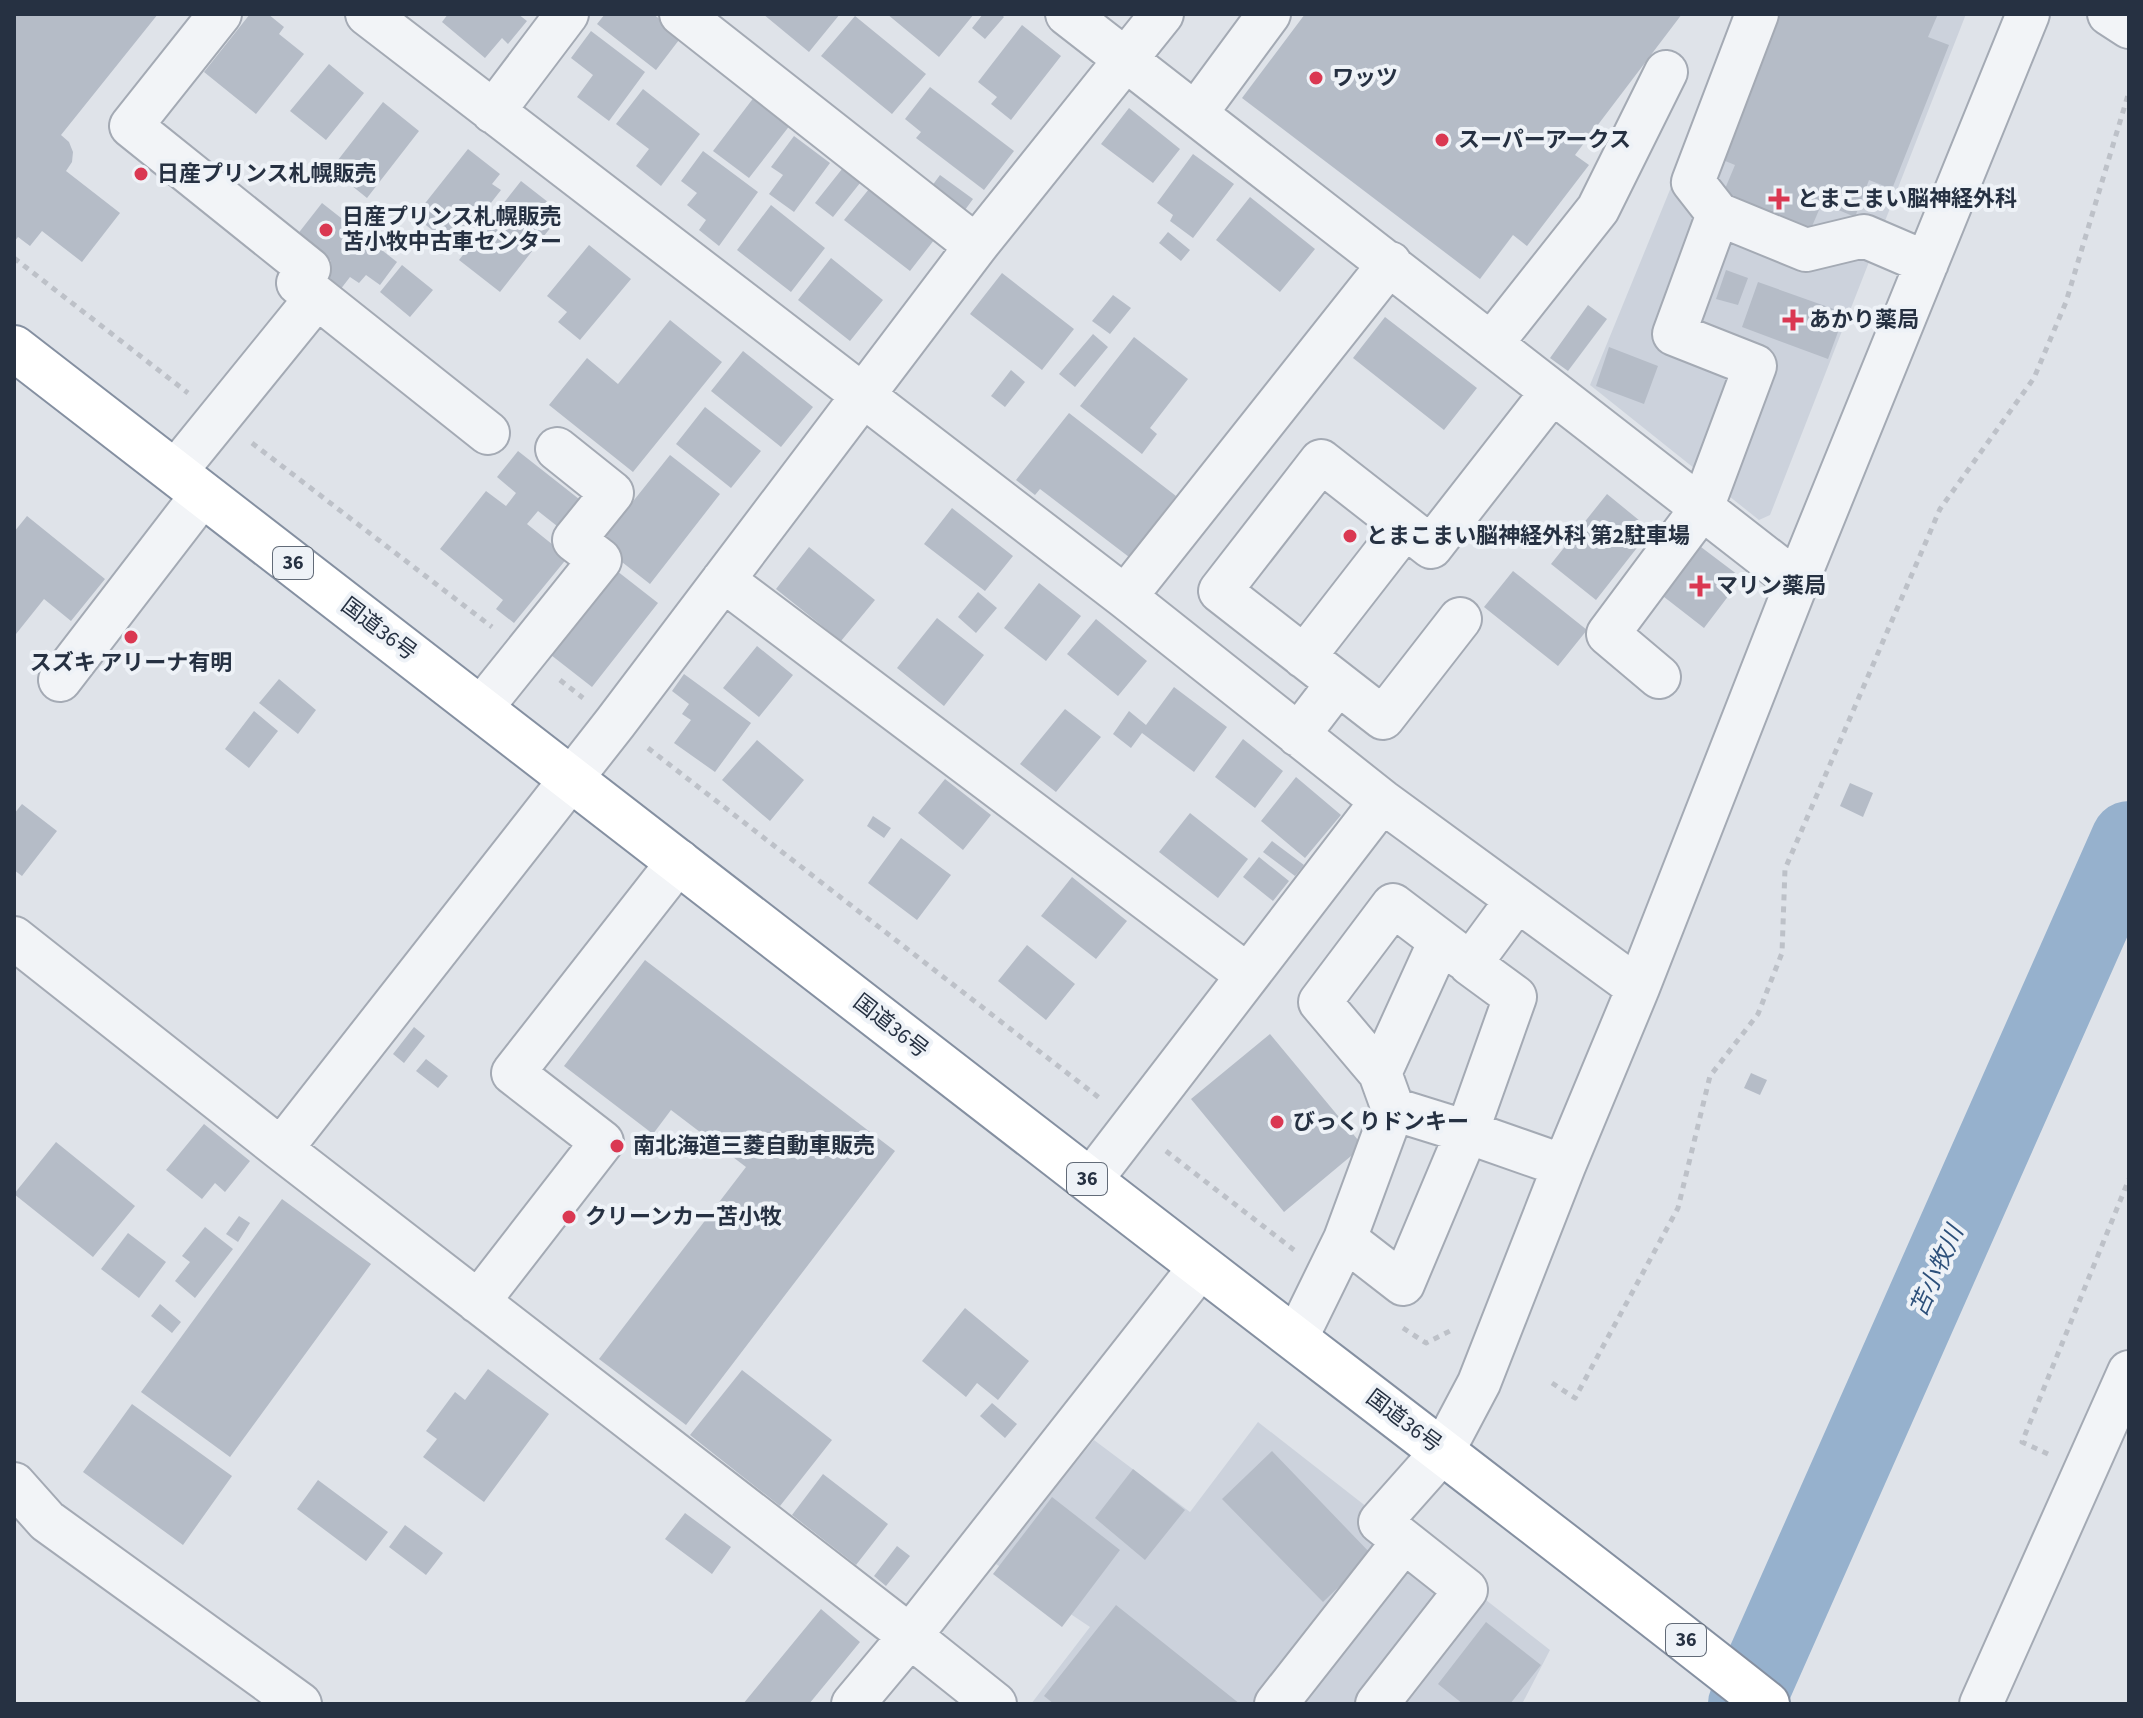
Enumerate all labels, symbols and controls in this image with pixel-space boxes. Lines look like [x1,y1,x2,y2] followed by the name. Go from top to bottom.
[1332,62,1398,94] place label: ワッツ
[1307,69,1325,87] marker: ワッツ
[1458,124,1631,156] place label: スーパーアークス
[1433,131,1451,149] marker: スーパーアークス
[157,158,377,190] place label: 日産プリンス札幌販売
[132,165,150,183] marker: 日産プリンス札幌販売
[1797,183,2017,215] place label: とまこまい脳神経外科
[1768,188,1790,210] marker: とまこまい脳神経外科
[342,201,562,258] place label: 日産プリンス札幌販売 苫小牧中古車センター
[317,221,335,239] marker: 日産プリンス札幌販売 苫小牧中古車センター
[1809,304,1919,336] place label: あかり薬局
[1784,311,1802,329] marker: あかり薬局
[1366,520,1690,552] place label: とまこまい脳神経外科 第2駐車場
[1341,527,1359,545] marker: とまこまい脳神経外科 第2駐車場
[273,547,313,579] road number: 36
[1716,570,1826,602] place label: マリン薬局
[1691,577,1709,595] marker: マリン薬局
[334,590,424,668] street label: 国道36号
[122,628,140,646] marker: スズキ アリーナ有明
[30,647,232,679] place label: スズキ アリーナ有明
[847,986,935,1066] street label: 国道36号
[1293,1106,1469,1138] place label: びっくりドンキー
[1268,1113,1286,1131] marker: びっくりドンキー
[633,1130,875,1162] place label: 南北海道三菱自動車販売
[608,1137,626,1155] marker: 南北海道三菱自動車販売
[1067,1163,1107,1195] road number: 36
[585,1201,782,1233] place label: クリーンカー苫小牧
[560,1208,578,1226] marker: クリーンカー苫小牧
[1901,1217,1974,1322] water label: 苫小牧川
[1359,1382,1449,1460] street label: 国道36号
[1666,1624,1706,1656] road number: 36

